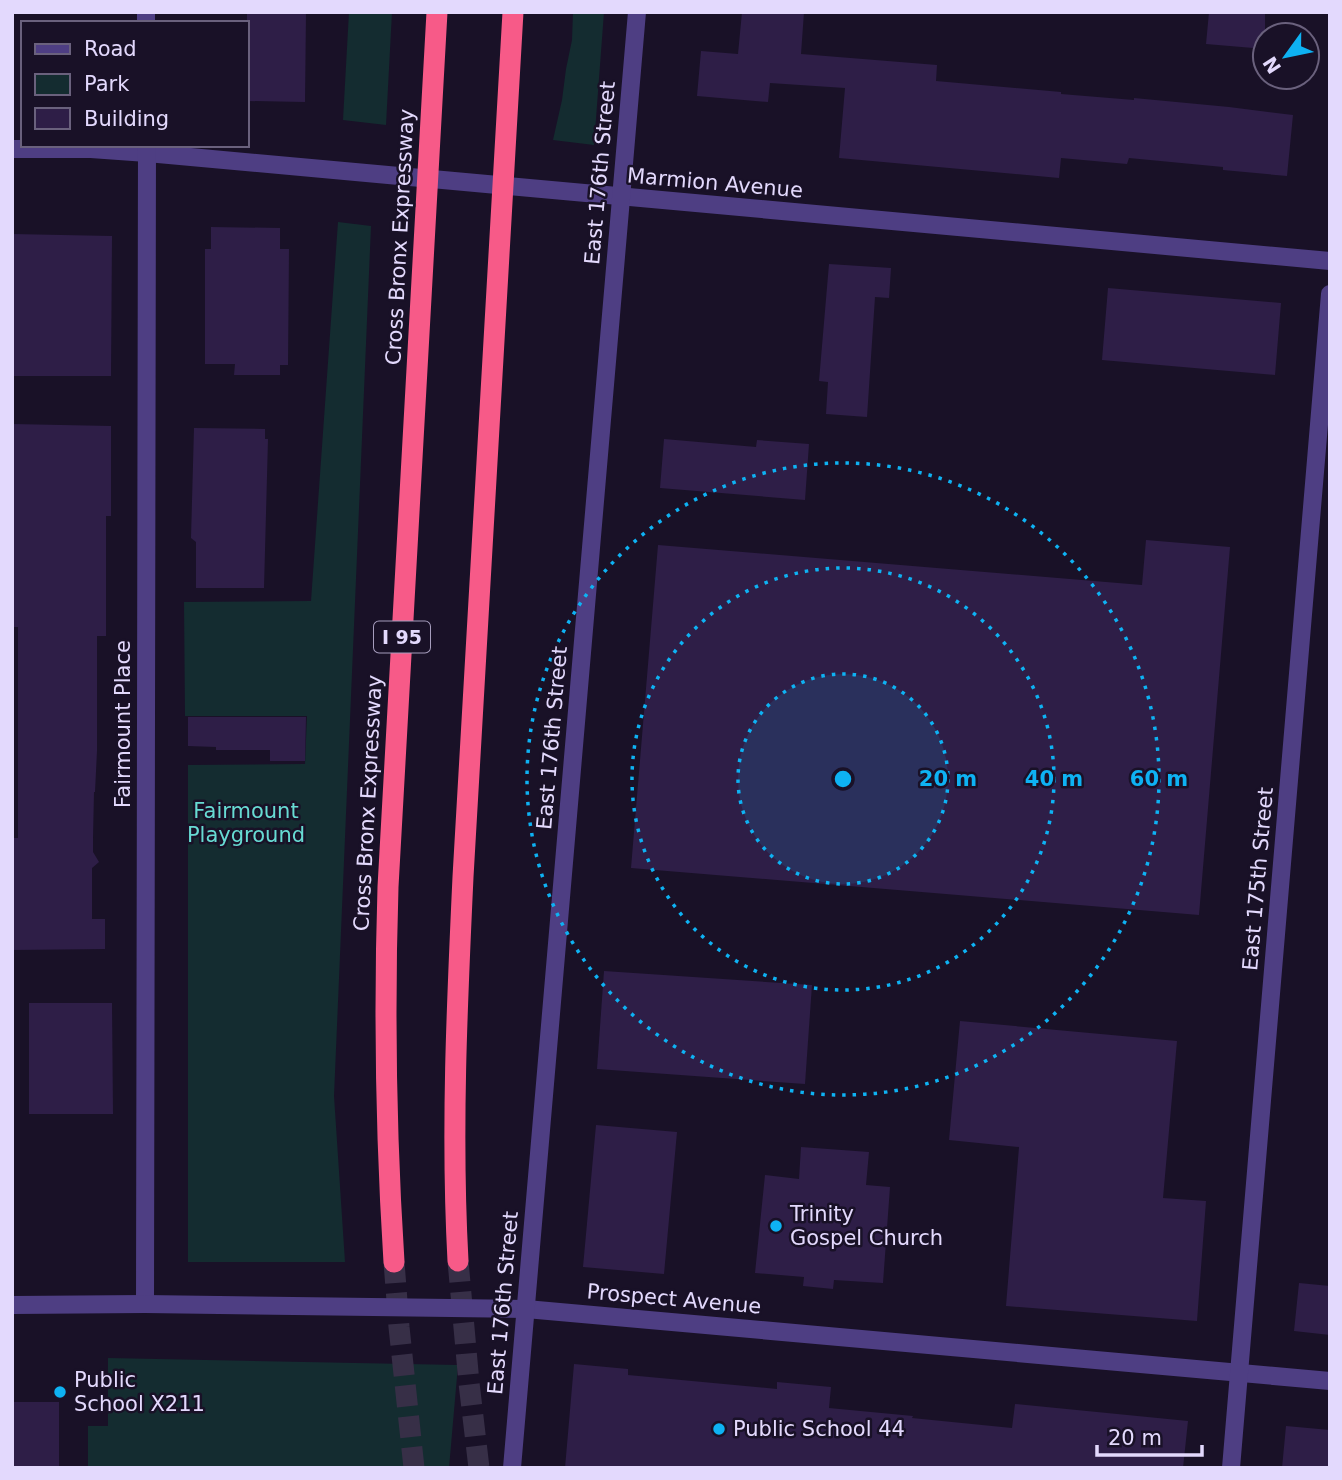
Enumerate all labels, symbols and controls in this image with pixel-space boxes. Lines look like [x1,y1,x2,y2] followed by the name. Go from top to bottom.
[21,21,248,147] legend
[1251,21,1321,91] north arrow
[84,37,137,61] text: Road
[1258,53,1285,78] text: N
[84,72,130,96] text: Park
[580,80,620,266] street label: East 176th Street
[84,107,169,131] text: Building
[381,108,419,366] street label: Cross Bronx Expressway
[626,163,804,203] street label: Marmion Avenue
[374,622,430,652] road number: I 95
[111,640,135,808] street label: Fairmount Place
[532,645,572,831] street label: East 176th Street
[349,674,387,932] street label: Cross Bronx Expressway
[831,767,855,791] centre of rings
[919,767,977,791] text: 20 m
[1025,767,1083,791] text: 40 m
[1130,767,1188,791] text: 60 m
[1238,786,1278,972] street label: East 175th Street
[187,799,305,847] park label: Fairmount Playground
[789,1202,943,1250] place label: Trinity Gospel Church
[483,1210,523,1396] street label: East 176th Street
[768,1218,784,1234] marker: Trinity Gospel Church
[586,1279,762,1319] street label: Prospect Avenue
[74,1368,205,1416] place label: Public School X211
[52,1384,68,1400] marker: Public School X211
[1097,1414,1202,1458] scale bar
[733,1417,905,1441] place label: Public School 44
[711,1421,727,1437] marker: Public School 44
[1108,1426,1162,1450] text: 20 m

